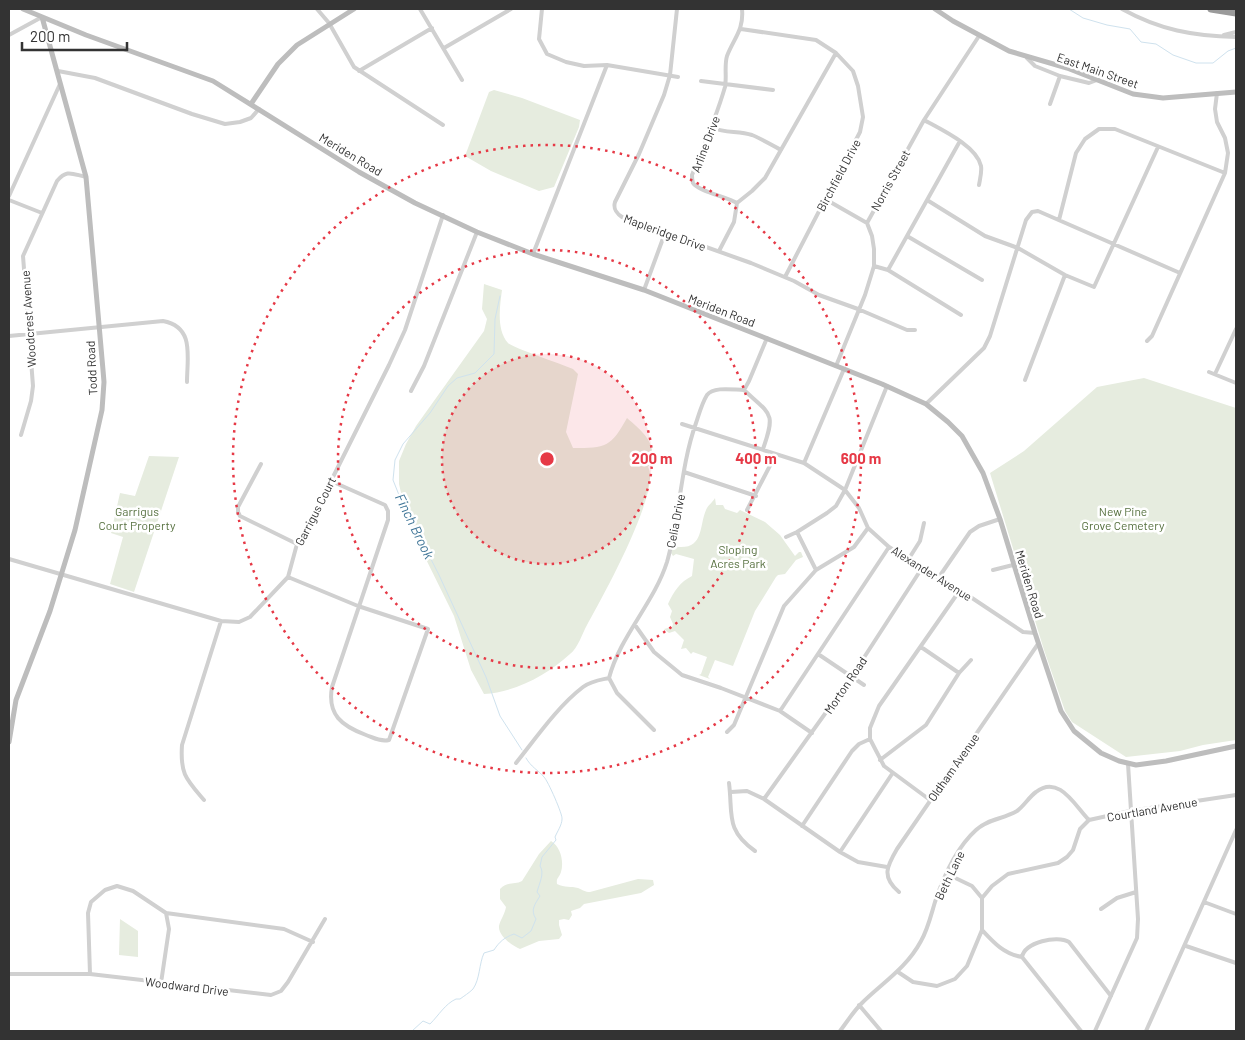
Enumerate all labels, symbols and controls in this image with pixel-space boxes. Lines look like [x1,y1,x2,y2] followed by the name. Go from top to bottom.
[22,20,128,52] scale bar
[30,27,70,45] text: 200 m
[1055,49,1141,91] street label: East Main Street
[688,114,722,174] street label: Arline Drive
[317,130,385,178] street label: Meriden Road
[813,136,863,214] street label: Birchfield Drive
[868,147,912,213] street label: Norris Street
[622,211,708,253] street label: Mapleridge Drive
[18,270,38,368] street label: Woodcrest Avenue
[686,291,758,329] street label: Meriden Road
[83,340,99,396] street label: Todd Road
[631,449,673,467] text: 200 m
[735,449,777,467] text: 400 m
[841,449,881,467] text: 600 m
[538,450,556,468] centre of rings
[292,474,338,548] street label: Garrigus Court
[392,491,438,562] water label: Finch Brook
[663,493,687,549] street label: Celia Drive
[99,504,176,532] park label: Garrigus Court Property
[1082,504,1165,532] park label: New Pine Grove Cemetery
[710,542,766,570] park label: Sloping Acres Park
[889,543,975,603] street label: Alexander Avenue
[1013,548,1047,620] street label: Meriden Road
[821,654,869,716] street label: Morton Road
[924,730,982,804] street label: Oldham Avenue
[1106,794,1198,824] street label: Courtland Avenue
[931,848,967,902] street label: Beth Lane
[144,974,230,998] street label: Woodward Drive

